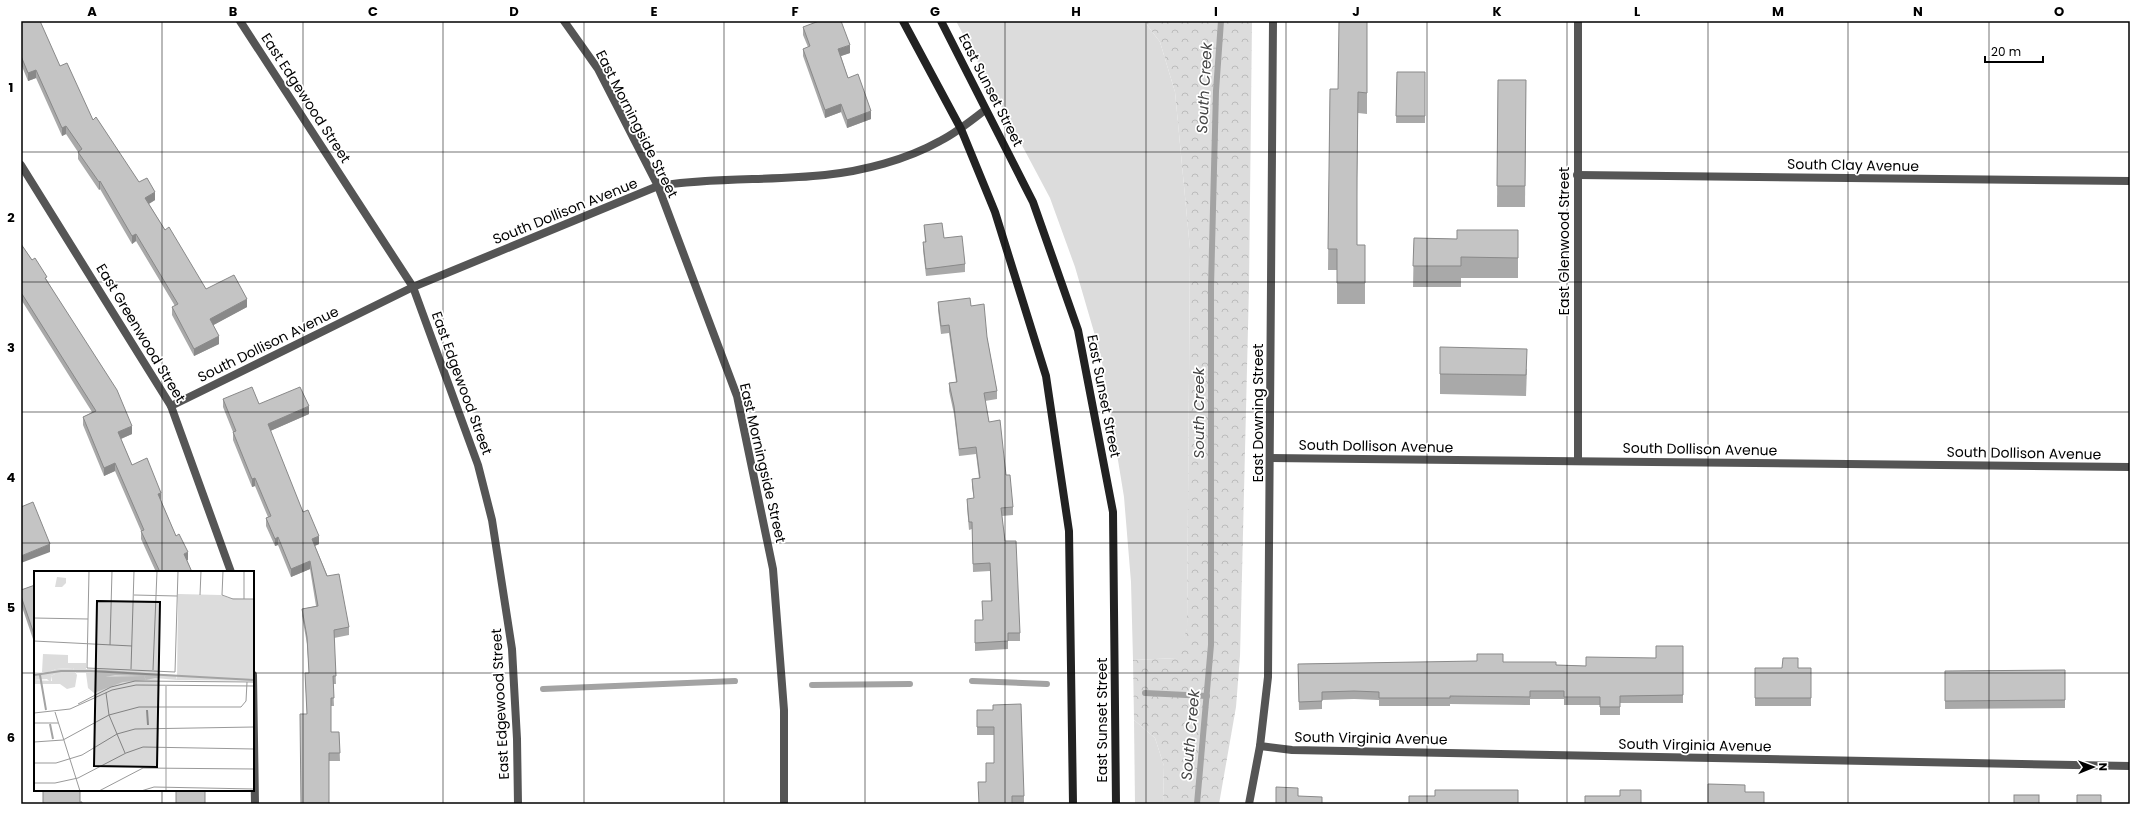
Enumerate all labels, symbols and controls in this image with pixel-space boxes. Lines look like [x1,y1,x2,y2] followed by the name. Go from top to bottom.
[87,2,97,21] text: A
[229,2,238,21] text: B
[368,2,378,21] text: C
[509,2,519,21] text: D
[650,2,658,21] text: E
[791,2,799,21] text: F
[930,2,940,21] text: G
[1071,2,1081,21] text: H
[1214,2,1218,21] text: I
[1352,2,1360,21] text: J
[1492,2,1502,21] text: K
[1634,2,1640,21] text: L
[1772,2,1784,21] text: M
[1913,2,1923,21] text: N
[2054,2,2064,21] text: O
[256,29,356,167] street label: East Edgewood Street
[954,30,1028,150] street label: East Sunset Street
[1985,38,2043,64] scale bar
[1191,41,1217,134] water label: South Creek
[1991,43,2021,60] text: 20 m
[591,47,683,201] street label: East Morningside Street
[9,78,13,97] text: 1
[1787,154,1919,176] street label: South Clay Avenue
[1554,167,1574,315] street label: East Glenwood Street
[490,173,641,249] street label: South Dollison Avenue
[7,208,15,227] text: 2
[92,260,190,406] street label: East Greenwood Street
[194,301,342,387] street label: South Dollison Avenue
[427,309,497,457] street label: East Edgewood Street
[1082,333,1126,459] street label: East Sunset Street
[7,338,15,357] text: 3
[1248,344,1268,482] street label: East Downing Street
[1188,366,1209,458] water label: South Creek
[735,381,791,545] street label: East Morningside Street
[1299,435,1454,457] street label: South Dollison Avenue
[1623,438,1778,460] street label: South Dollison Avenue
[1947,442,2102,464] street label: South Dollison Avenue
[7,468,16,487] text: 4
[34,571,254,791] inset map
[7,598,15,617] text: 5
[486,628,514,780] street label: East Edgewood Street
[1092,658,1112,782] street label: East Sunset Street
[1176,688,1205,781] water label: South Creek
[1294,727,1448,749] street label: South Virginia Avenue
[7,728,15,747] text: 6
[1618,734,1772,756] street label: South Virginia Avenue
[2073,747,2113,787] north arrow
[2095,763,2111,771] text: N

